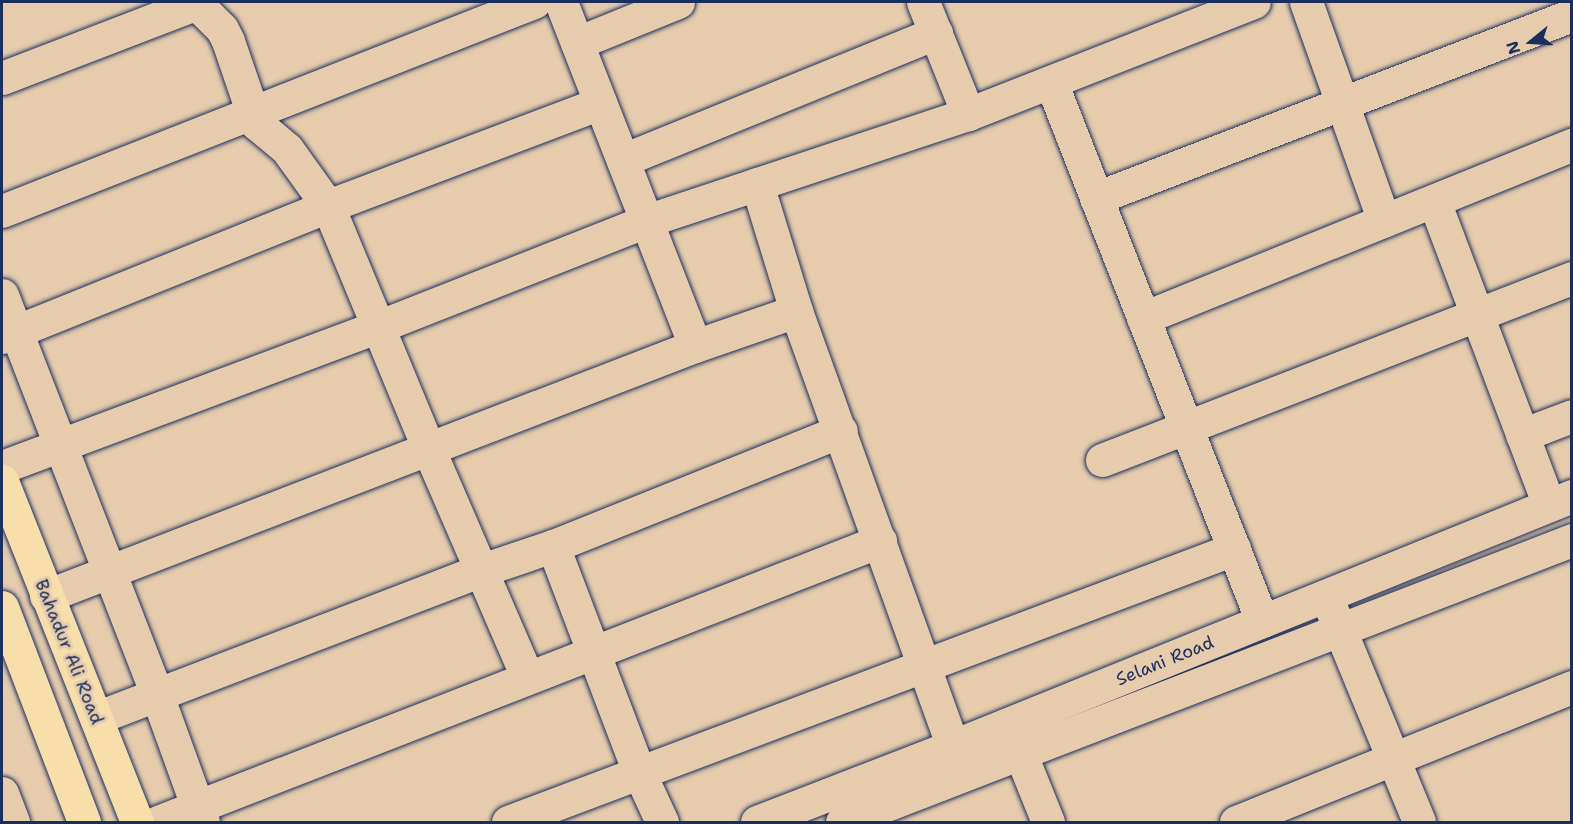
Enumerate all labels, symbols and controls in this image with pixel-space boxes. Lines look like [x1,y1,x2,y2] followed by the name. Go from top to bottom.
[1501,12,1561,72] north arrow
[1501,38,1525,57] text: N
[30,576,108,728] street label: Bahadur Ali Road
[1113,632,1217,690] street label: Selani Road

